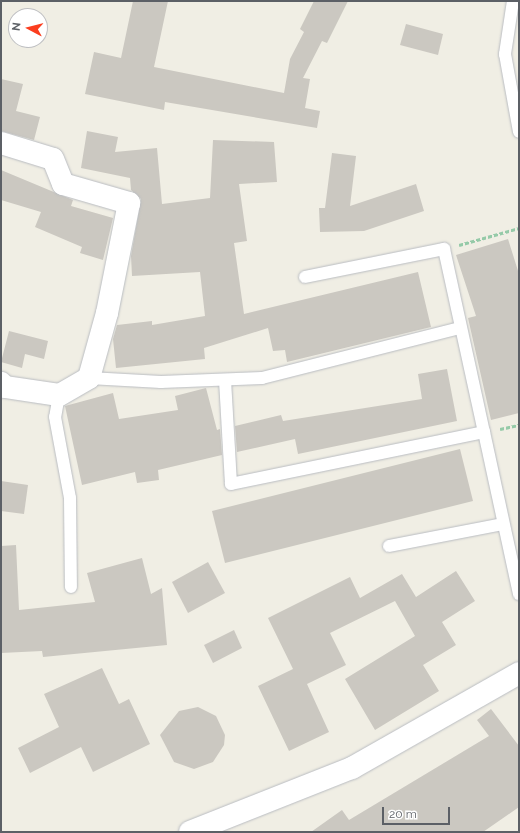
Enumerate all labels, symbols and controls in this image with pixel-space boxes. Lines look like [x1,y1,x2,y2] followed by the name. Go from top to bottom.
[8,8,48,48] north arrow
[10,22,24,32] text: N
[384,799,452,825] scale bar
[389,807,417,821] text: 20 m

